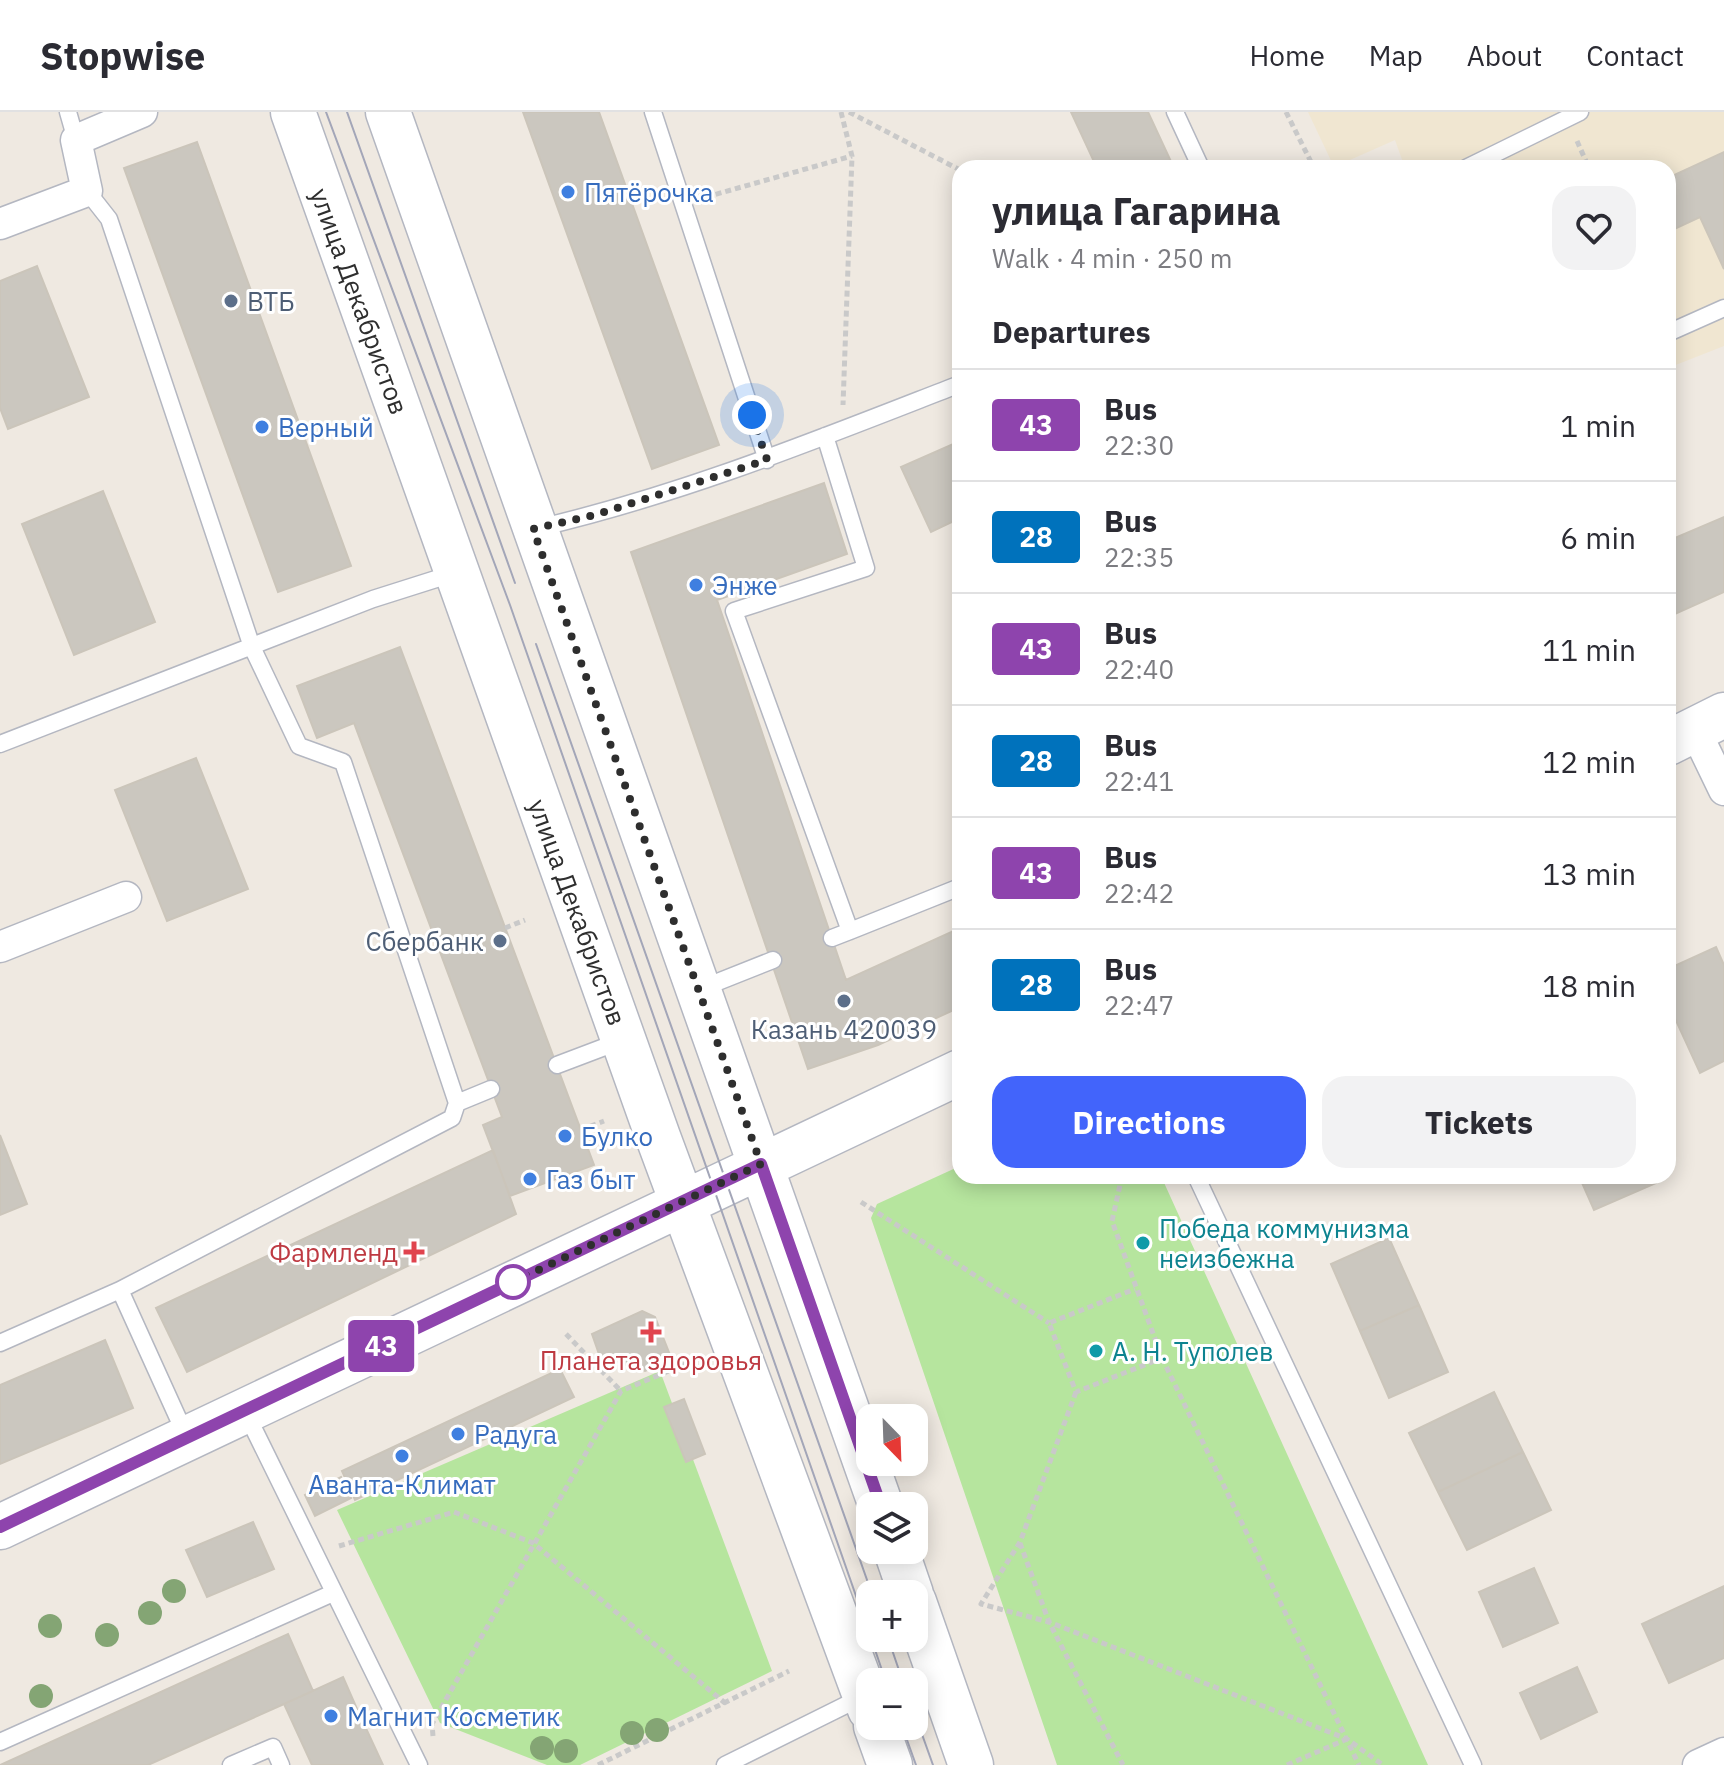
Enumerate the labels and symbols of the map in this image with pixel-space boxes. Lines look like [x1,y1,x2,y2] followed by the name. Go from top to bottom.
[584,175,714,209] place label: Пятёрочка
[303,183,417,419] street label: улица Декабристов
[559,183,577,201] marker: Пятёрочка
[247,284,295,318] place label: ВТБ
[222,292,240,310] marker: ВТБ
[732,395,772,435] your location
[278,410,374,444] place label: Верный
[253,418,271,436] marker: Верный
[712,568,778,602] place label: Энже
[687,576,705,594] marker: Энже
[521,794,635,1030] street label: улица Декабристов
[366,924,484,958] place label: Сбербанк
[491,932,509,950] marker: Сбербанк
[835,992,853,1010] marker: Казань 420039
[751,1012,937,1046] place label: Казань 420039
[581,1119,653,1153] place label: Булко
[556,1127,574,1145] marker: Булко
[546,1162,636,1196] place label: Газ быт
[521,1170,539,1188] marker: Газ быт
[1159,1211,1409,1275] place label: Победа коммунизма неизбежна
[1134,1234,1152,1252] marker: Победа коммунизма неизбежна
[269,1235,398,1269] place label: Фармленд
[405,1243,423,1261] marker: Фармленд
[496,1265,530,1299] unlabelled marker
[345,1320,417,1372] line badge: 43
[642,1323,660,1341] marker: Планета здоровья
[1112,1334,1274,1368] place label: А. Н. Туполев
[1087,1342,1105,1360] marker: А. Н. Туполев
[540,1343,762,1377] place label: Планета здоровья
[856,1404,928,1476] north arrow
[474,1417,557,1451] place label: Радуга
[449,1425,467,1443] marker: Радуга
[393,1447,411,1465] marker: Аванта-Климат
[308,1467,496,1501] place label: Аванта-Климат
[347,1699,560,1733] place label: Магнит Косметик
[322,1707,340,1725] marker: Магнит Косметик

